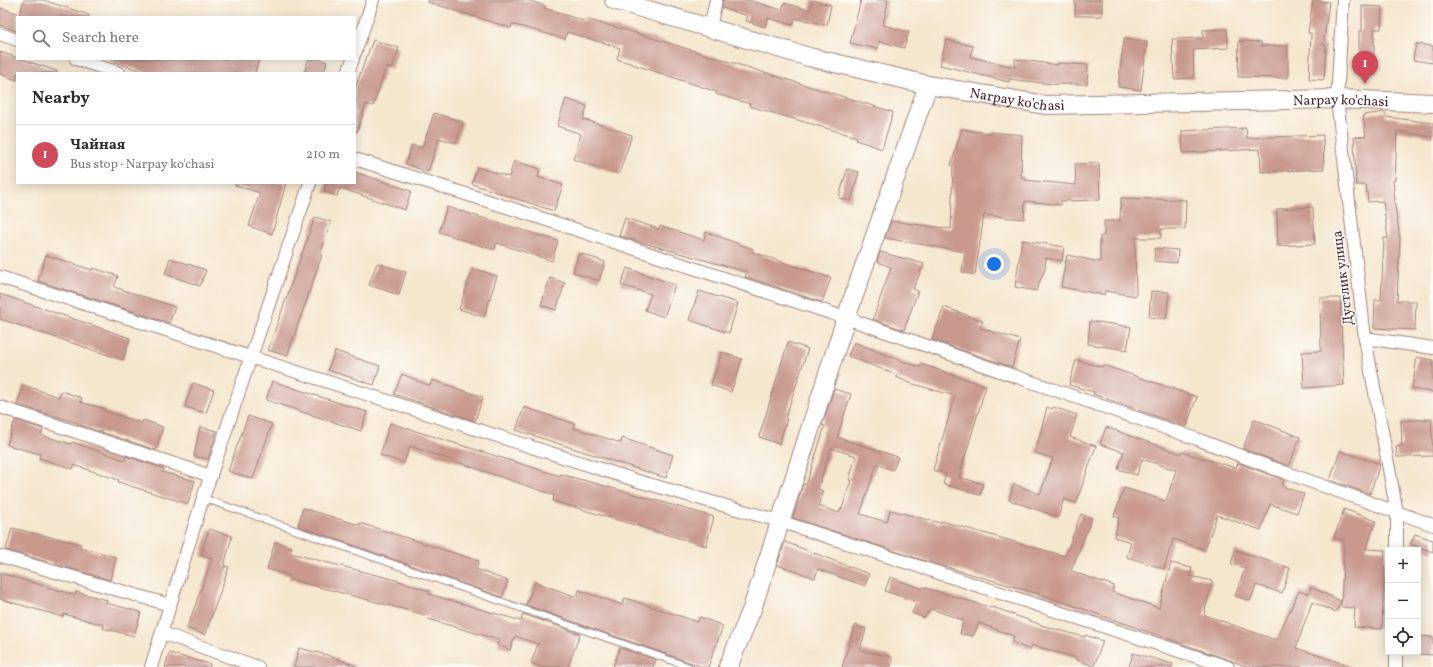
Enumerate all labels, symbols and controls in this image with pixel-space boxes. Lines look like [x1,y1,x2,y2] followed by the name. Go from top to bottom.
[16,16,356,60] search box
[30,27,52,49] icon: search
[62,28,139,49] text: Search here
[1352,51,1378,84] pin: 1
[968,84,1065,116] street label: Narpay ko'chasi
[32,87,90,110] text: Nearby
[1293,91,1389,112] street label: Narpay ko'chasi
[70,135,125,156] text: Чайная
[42,146,48,164] text: 1
[306,146,340,164] text: 210 m
[70,156,214,174] text: Bus stop · Narpay ko'chasi
[1328,229,1359,326] street label: Дустлик улица
[984,254,1004,274] your location
[1385,547,1421,655] map controls
[1385,547,1421,583] button: +
[1385,583,1421,619] button: −
[1385,619,1421,655] button: locate

